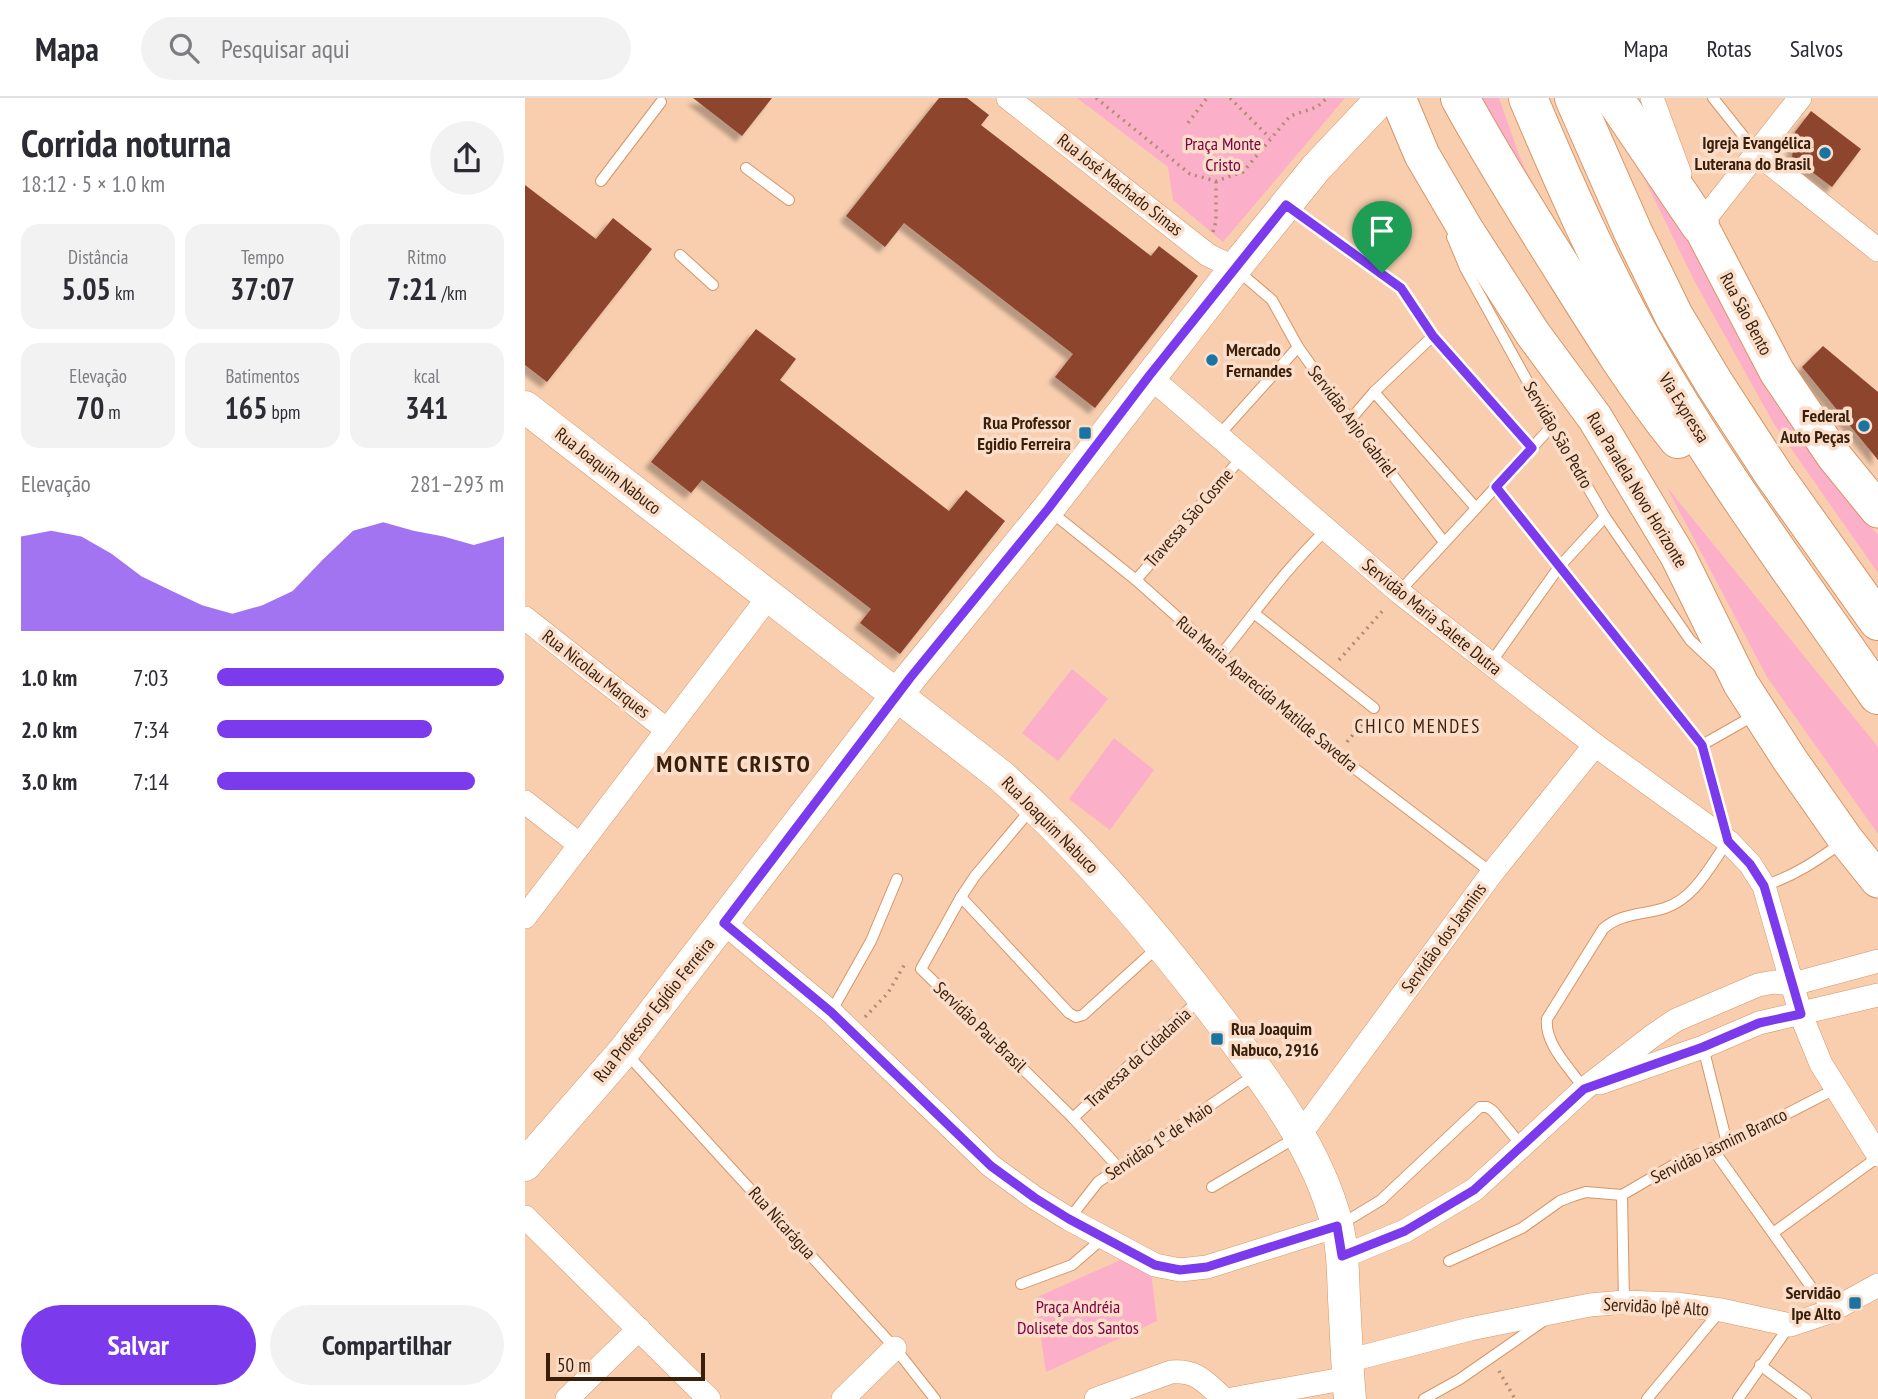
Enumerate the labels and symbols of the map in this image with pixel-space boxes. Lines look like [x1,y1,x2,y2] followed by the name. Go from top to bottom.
[1053,128,1188,241] street label: Rua José Machado Simas
[1695,131,1812,175] place label: Igreja Evangélica Luterana do Brasil
[1185,132,1261,176] park label: Praça Monte Cristo
[1817,145,1833,161] marker: Igreja Evangélica Luterana do Brasil
[1352,201,1412,273] pin
[1715,268,1778,359] street label: Rua São Bento
[1226,338,1292,382] place label: Mercado Fernandes
[1204,352,1220,368] marker: Mercado Fernandes
[1303,361,1402,481] street label: Servidão Anjo Gabriel
[1653,368,1715,447] street label: Via Expressa
[1519,377,1598,492] street label: Servidão São Pedro
[1779,404,1851,448] place label: Federal Auto Peças
[1582,408,1693,572] street label: Rua Paralela Novo Horizonte
[977,411,1072,455] place label: Rua Professor Egidio Ferreira
[1856,418,1872,434] marker: Federal Auto Peças
[551,422,666,519] street label: Rua Joaquim Nabuco
[1077,425,1093,441] marker: Rua Professor Egidio Ferreira
[1139,464,1238,572] street label: Travessa São Cosme
[1358,553,1507,680] street label: Servidão Maria Salete Dutra
[1172,611,1363,776] street label: Rua Maria Aparecida Matilde Savedra
[538,624,655,723] street label: Rua Nicolau Marques
[1355,714,1481,738] district label: CHICO MENDES
[656,748,812,779] district label: MONTE CRISTO
[997,771,1104,878] street label: Rua Joaquim Nabuco
[1396,878,1491,997] street label: Servidão dos Jasmins
[588,933,719,1087] street label: Rua Professor Egídio Ferreira
[929,977,1032,1077] street label: Servidão Pau-Brasil
[1080,1003,1195,1112] street label: Travessa da Cidadania
[1231,1017,1319,1061] place label: Rua Joaquim Nabuco, 2916
[1209,1031,1225,1047] marker: Rua Joaquim Nabuco, 2916
[1101,1096,1217,1185] street label: Servidão 1º de Maio
[1647,1103,1791,1188] street label: Servidão Jasmim Branco
[744,1182,821,1264] street label: Rua Nicarágua
[1785,1281,1841,1325] place label: Servidão Ipe Alto
[1603,1292,1710,1321] street label: Servidão Ipê Alto
[1017,1295,1139,1339] park label: Praça Andréia Dolisete dos Santos
[1847,1295,1863,1311] marker: Servidão Ipe Alto
[546,1350,705,1382] scale bar

